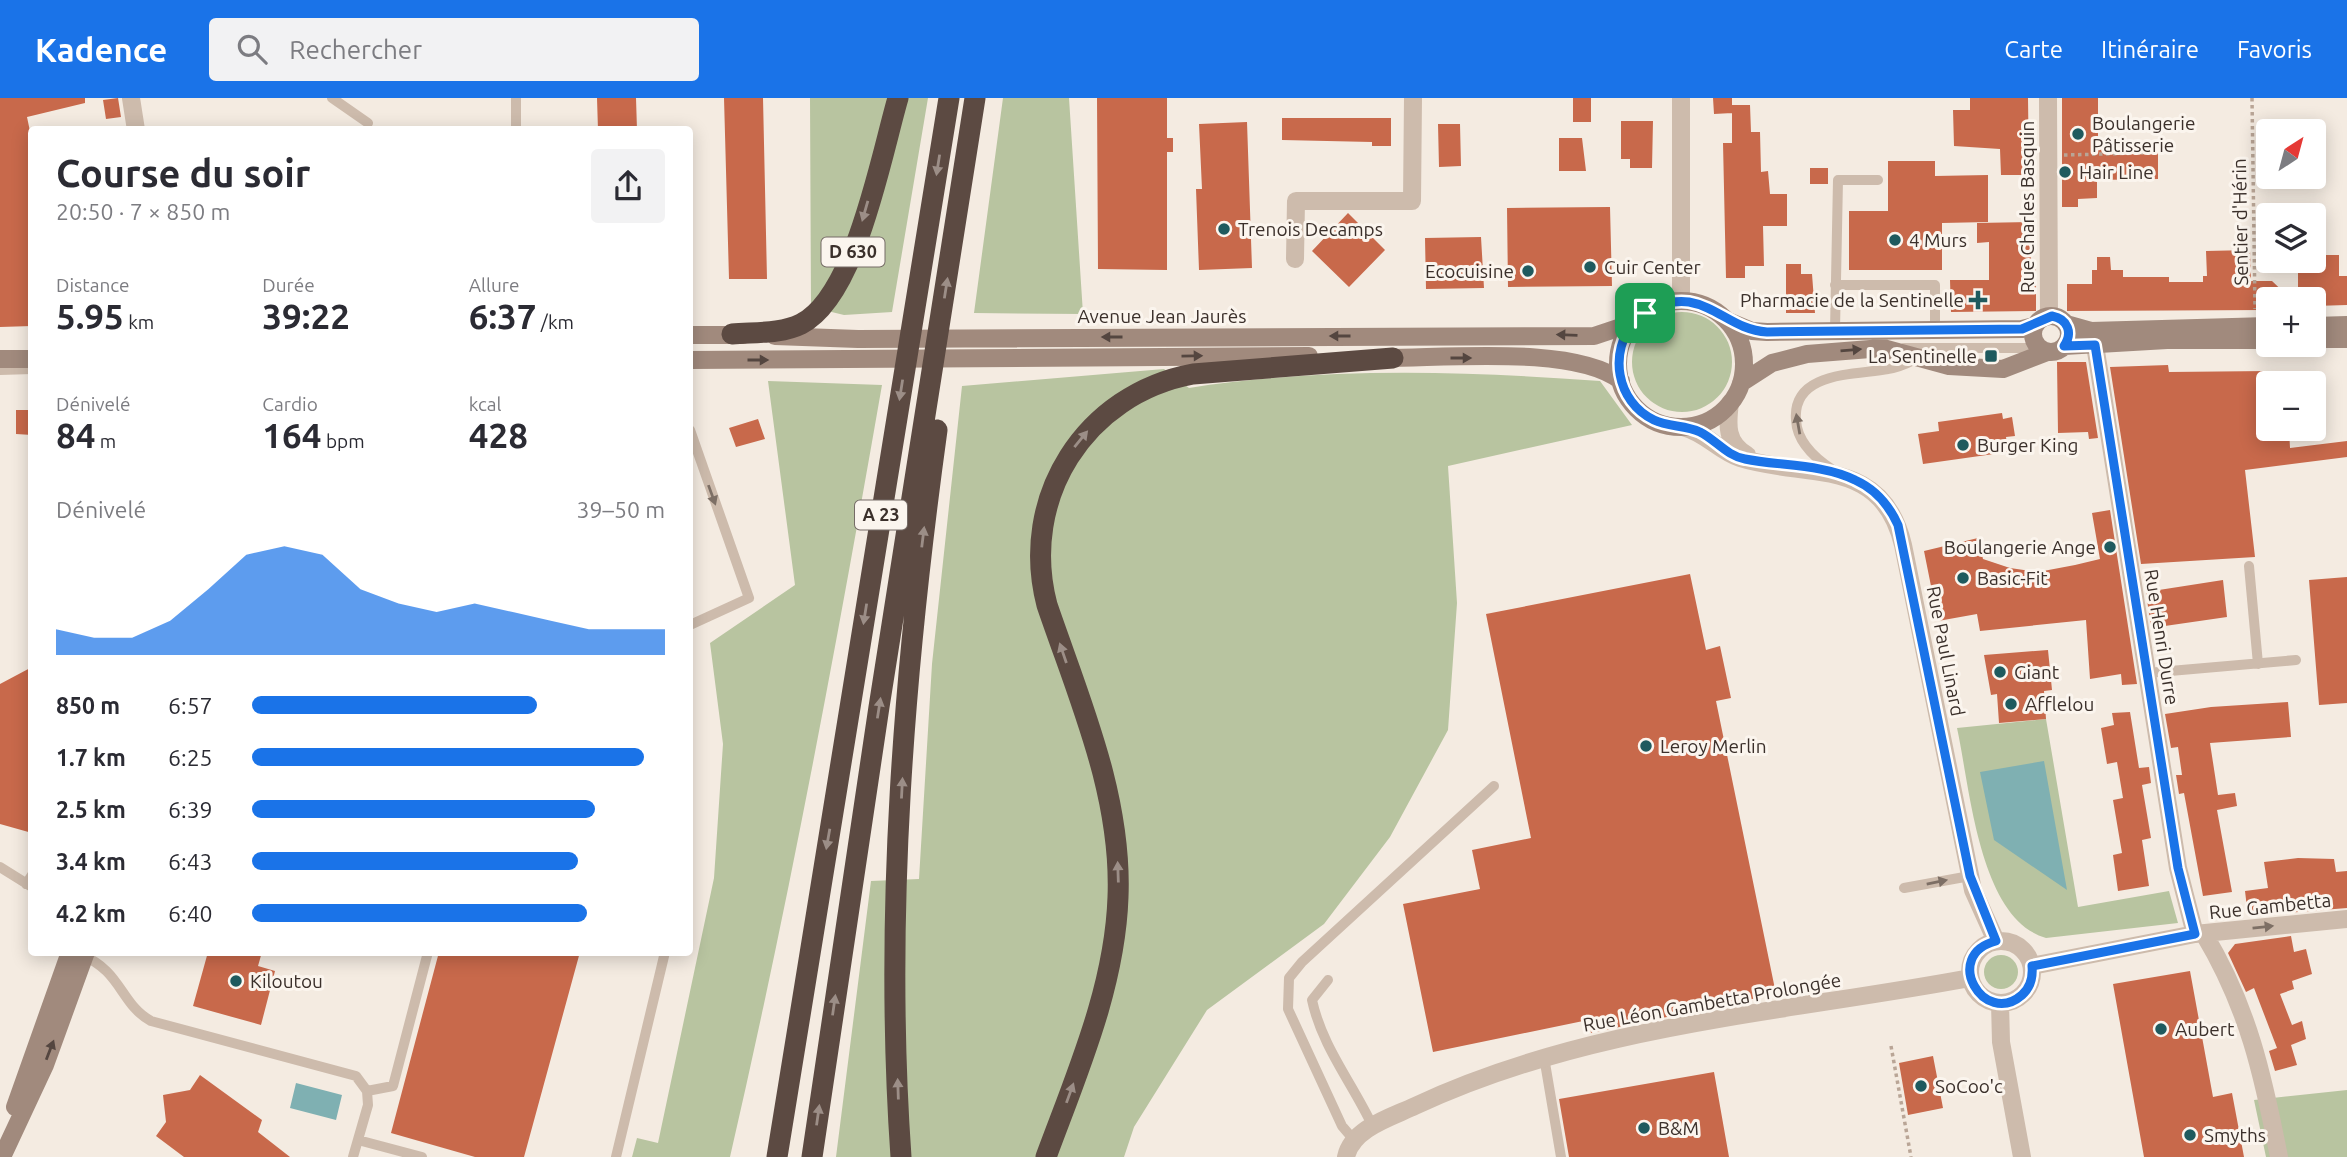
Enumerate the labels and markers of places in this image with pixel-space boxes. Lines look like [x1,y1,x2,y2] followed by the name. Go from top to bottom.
[2092,112,2195,156] place label: Boulangerie Pâtisserie
[2070,126,2086,142] marker: Boulangerie Pâtisserie
[2079,161,2154,183] place label: Hair Line
[2057,164,2073,180] marker: Hair Line
[1238,218,1383,240] place label: Trenois Decamps
[1216,221,1232,237] marker: Trenois Decamps
[1909,229,1967,251] place label: 4 Murs
[1887,232,1903,248] marker: 4 Murs
[1604,256,1701,278] place label: Cuir Center
[1582,259,1598,275] marker: Cuir Center
[1425,260,1514,282] place label: Ecocuisine
[1520,263,1536,279] marker: Ecocuisine
[1615,283,1675,343] pin
[1740,289,1964,311] place label: Pharmacie de la Sentinelle
[1970,292,1986,308] marker: Pharmacie de la Sentinelle
[1868,345,1977,367] place label: La Sentinelle
[1983,348,1999,364] marker: La Sentinelle
[1977,434,2078,456] place label: Burger King
[1955,437,1971,453] marker: Burger King
[1944,536,2096,558] place label: Boulangerie Ange
[2102,539,2118,555] marker: Boulangerie Ange
[1977,567,2048,589] place label: Basic-Fit
[1955,570,1971,586] marker: Basic-Fit
[2014,661,2060,683] place label: Giant
[1992,664,2008,680] marker: Giant
[2025,693,2094,715] place label: Afflelou
[2003,696,2019,712] marker: Afflelou
[1660,735,1767,757] place label: Leroy Merlin
[1638,738,1654,754] marker: Leroy Merlin
[250,970,323,992] place label: Kiloutou
[228,973,244,989] marker: Kiloutou
[2175,1018,2235,1040] place label: Aubert
[2153,1021,2169,1037] marker: Aubert
[1935,1075,2003,1097] place label: SoCoo'c
[1913,1078,1929,1094] marker: SoCoo'c
[1658,1117,1699,1139] place label: B&M
[1636,1120,1652,1136] marker: B&M
[2204,1124,2266,1146] place label: Smyths
[2182,1127,2198,1143] marker: Smyths

